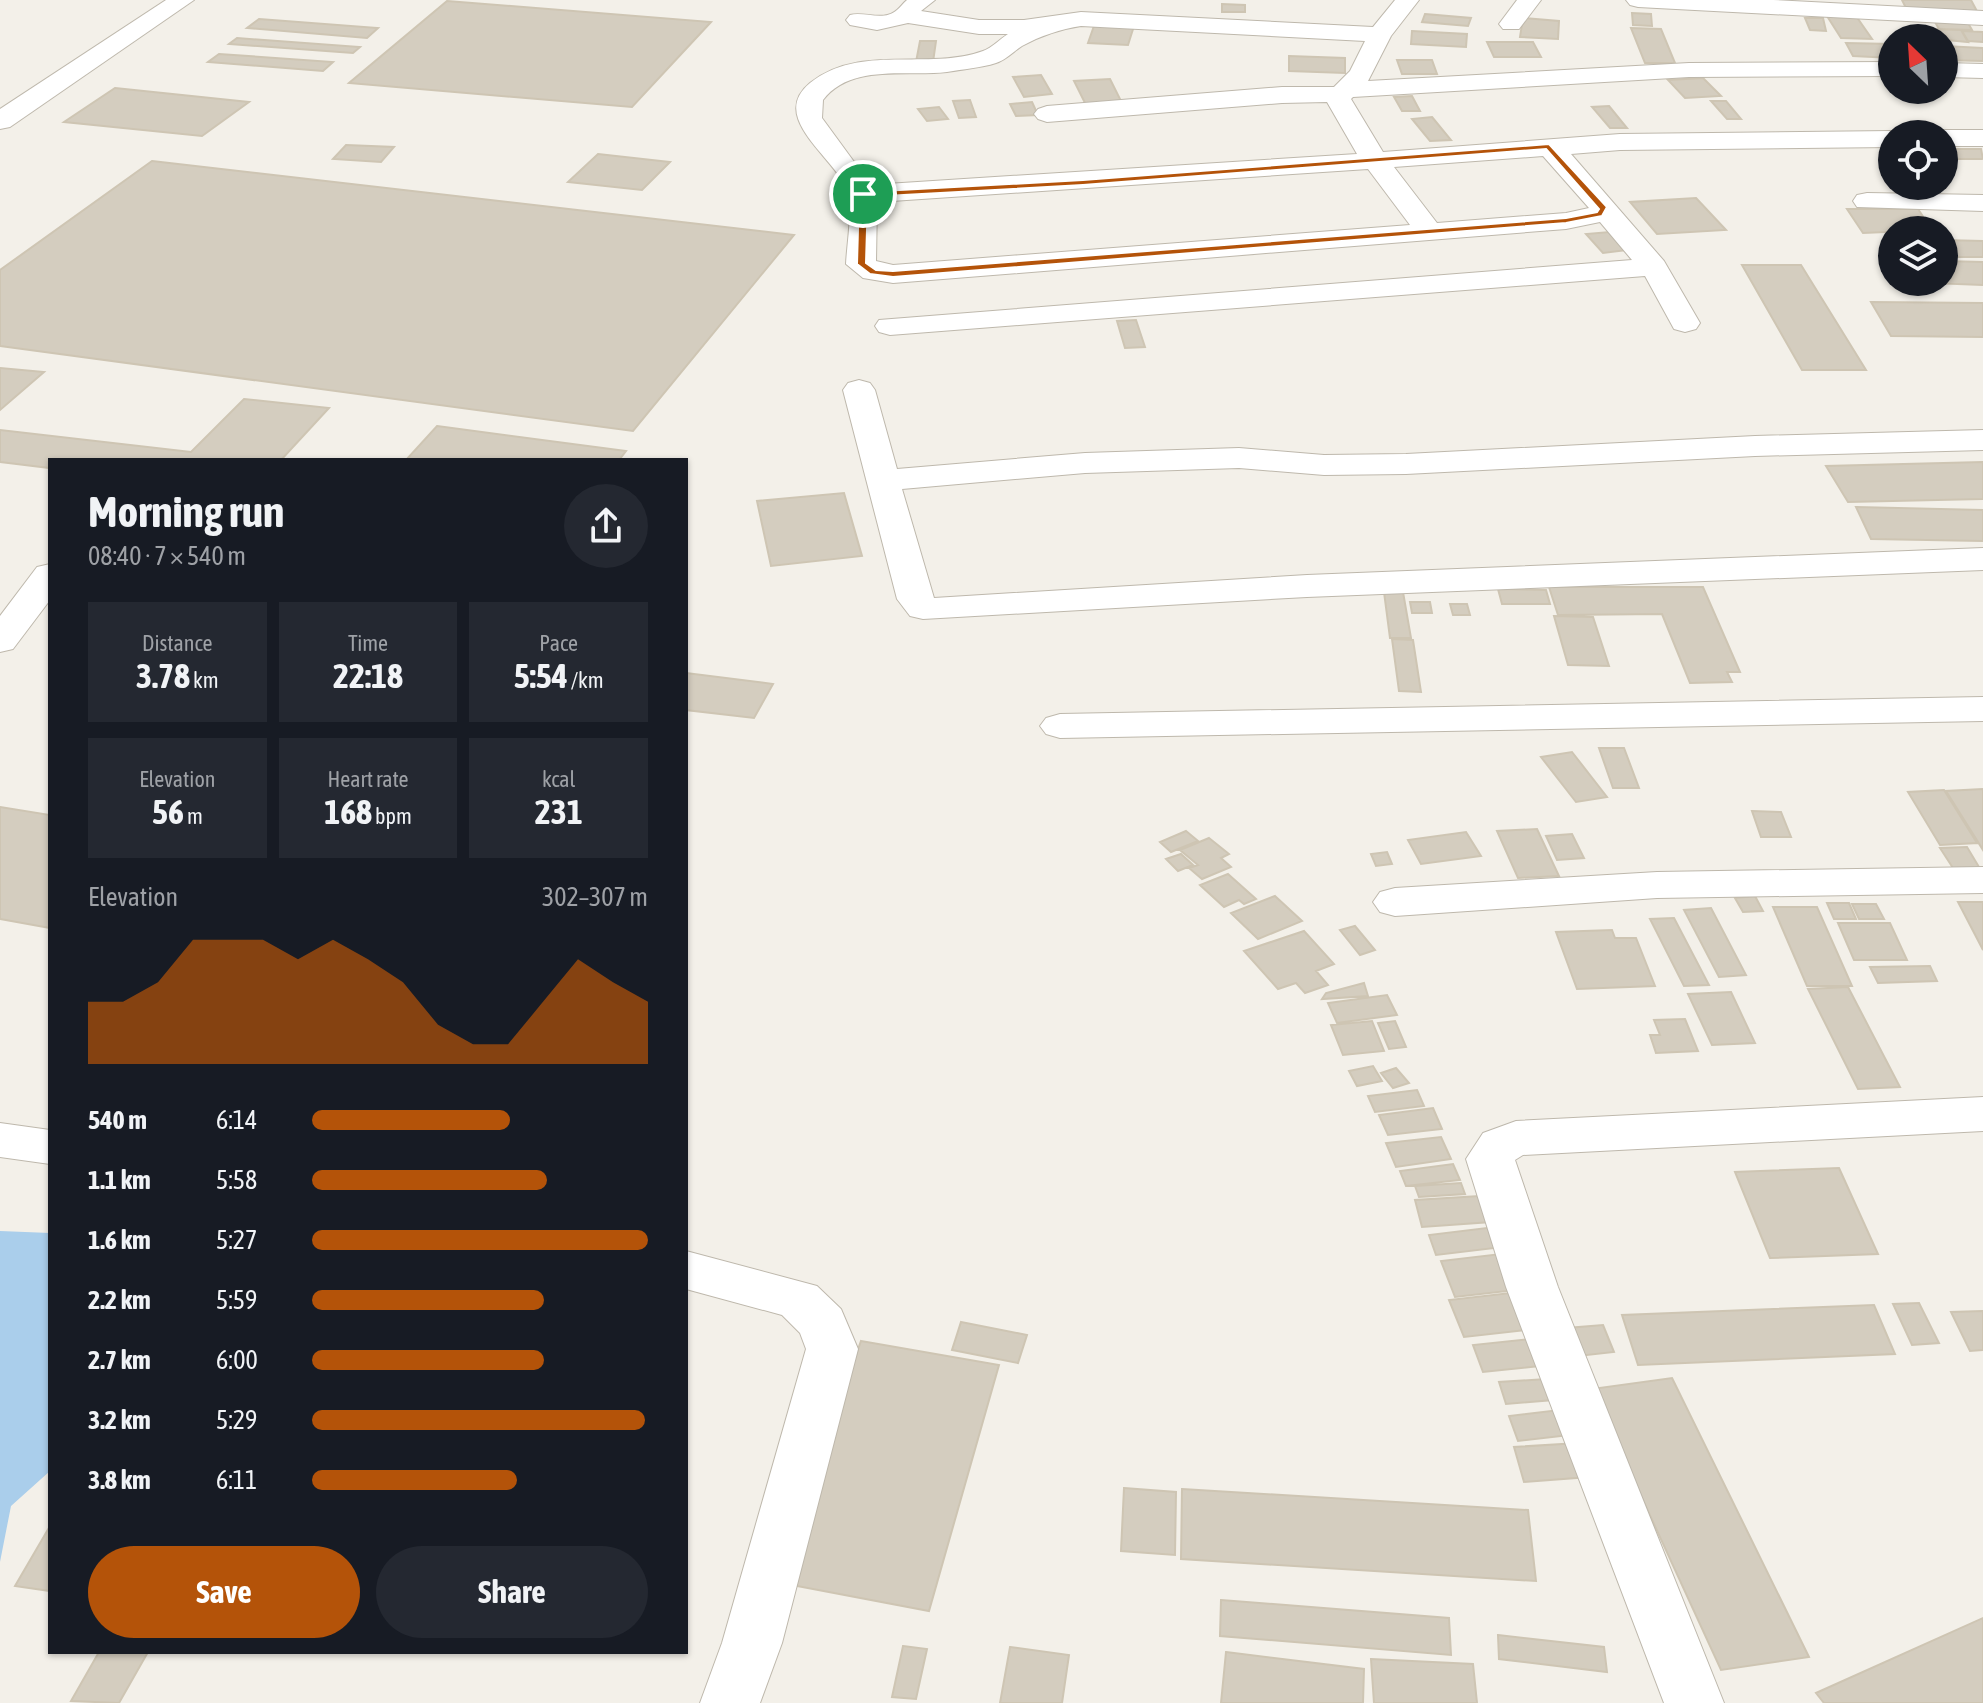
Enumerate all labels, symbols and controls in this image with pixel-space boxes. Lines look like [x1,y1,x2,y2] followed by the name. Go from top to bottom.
[1878,24,1958,104] north arrow
[1878,24,1958,296] map controls
[1878,120,1958,200] button: locate
[829,160,897,228] pin
[841,172,885,216] icon: arrive
[1878,216,1958,296] button: layers
[564,484,648,568] button: share
[88,486,284,536] text: Morning run
[88,541,246,571] text: 08:40 · 7 × 540 m
[142,630,213,656] text: Distance
[348,630,388,656] text: Time
[539,630,578,656] text: Pace
[136,656,190,695] text: 3.78
[333,656,403,695] text: 22:18
[514,656,568,695] text: 5:54
[190,667,219,693] text: km
[568,667,604,693] text: /km
[139,766,215,792] text: Elevation
[327,766,409,792] text: Heart rate
[542,766,575,792] text: kcal
[152,792,184,831] text: 56
[324,792,372,831] text: 168
[535,792,583,831] text: 231
[184,803,203,829] text: m
[372,803,412,829] text: bpm
[88,882,178,912] text: Elevation
[542,882,648,912] text: 302–307 m
[88,1105,147,1135] text: 540 m
[216,1105,257,1135] text: 6:14
[88,1165,151,1195] text: 1.1 km
[216,1165,257,1195] text: 5:58
[88,1225,151,1255] text: 1.6 km
[216,1225,257,1255] text: 5:27
[88,1285,151,1315] text: 2.2 km
[216,1285,257,1315] text: 5:59
[88,1345,151,1375] text: 2.7 km
[216,1345,258,1375] text: 6:00
[88,1405,151,1435] text: 3.2 km
[216,1405,257,1435] text: 5:29
[88,1465,151,1495] text: 3.8 km
[216,1465,257,1495] text: 6:11
[88,1546,360,1638] button: Save
[376,1546,648,1638] button: Share

